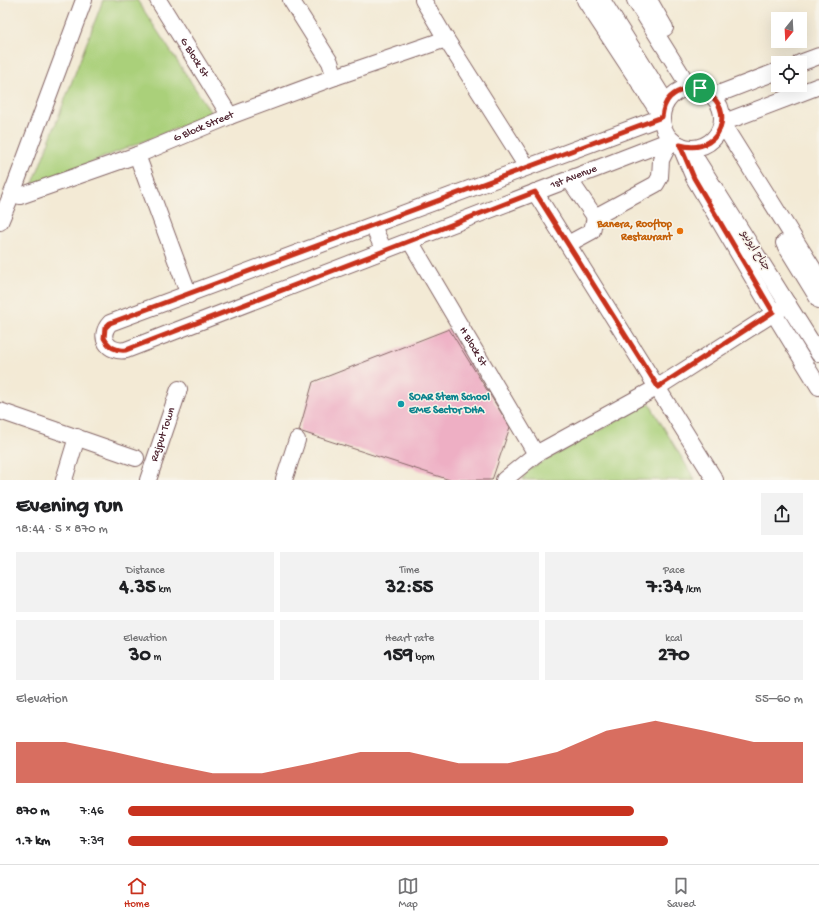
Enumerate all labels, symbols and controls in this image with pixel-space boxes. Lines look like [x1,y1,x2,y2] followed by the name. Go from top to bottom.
[771,12,807,48] north arrow
[771,12,807,92] map controls
[177,36,211,81] street label: G Block St
[771,56,807,92] button: locate
[683,71,717,105] pin
[689,77,711,99] icon: arrive
[172,109,237,145] street label: G Block Street
[548,163,599,192] street label: 1st Avenue
[596,218,674,244] place label: Banera, Rooftop Restaurant
[675,226,685,236] marker: Banera, Rooftop Restaurant
[737,227,773,274] street label: جناح ایونیو
[456,325,490,370] street label: H Block St
[408,391,490,417] place label: SOAR Stem School EME Sector DHA
[396,399,406,409] marker: SOAR Stem School EME Sector DHA
[149,405,179,463] street label: Rajput Town
[761,493,803,535] button: share
[16,494,123,520] text: Evening run
[16,522,108,537] text: 18:44 · 5 × 870 m
[126,565,165,577] text: Distance
[399,565,420,577] text: Time
[663,565,685,577] text: Pace
[119,577,156,600] text: 4.35
[386,577,433,600] text: 32:55
[647,577,683,600] text: 7:34
[156,584,171,596] text: km
[683,584,701,596] text: /km
[123,633,167,645] text: Elevation
[385,633,434,645] text: Heart rate
[665,633,682,645] text: kcal
[129,645,151,668] text: 30
[384,645,413,668] text: 159
[658,645,690,668] text: 270
[151,652,161,664] text: m
[413,652,435,664] text: bpm
[16,692,68,707] text: Elevation
[755,692,803,707] text: 55–60 m
[16,804,50,819] text: 870 m
[80,804,104,819] text: 7:46
[16,834,50,849] text: 1.7 km
[80,834,104,849] text: 7:39
[124,875,149,911] tab: Home
[397,875,419,911] tab: Map
[667,875,695,911] tab: Saved

